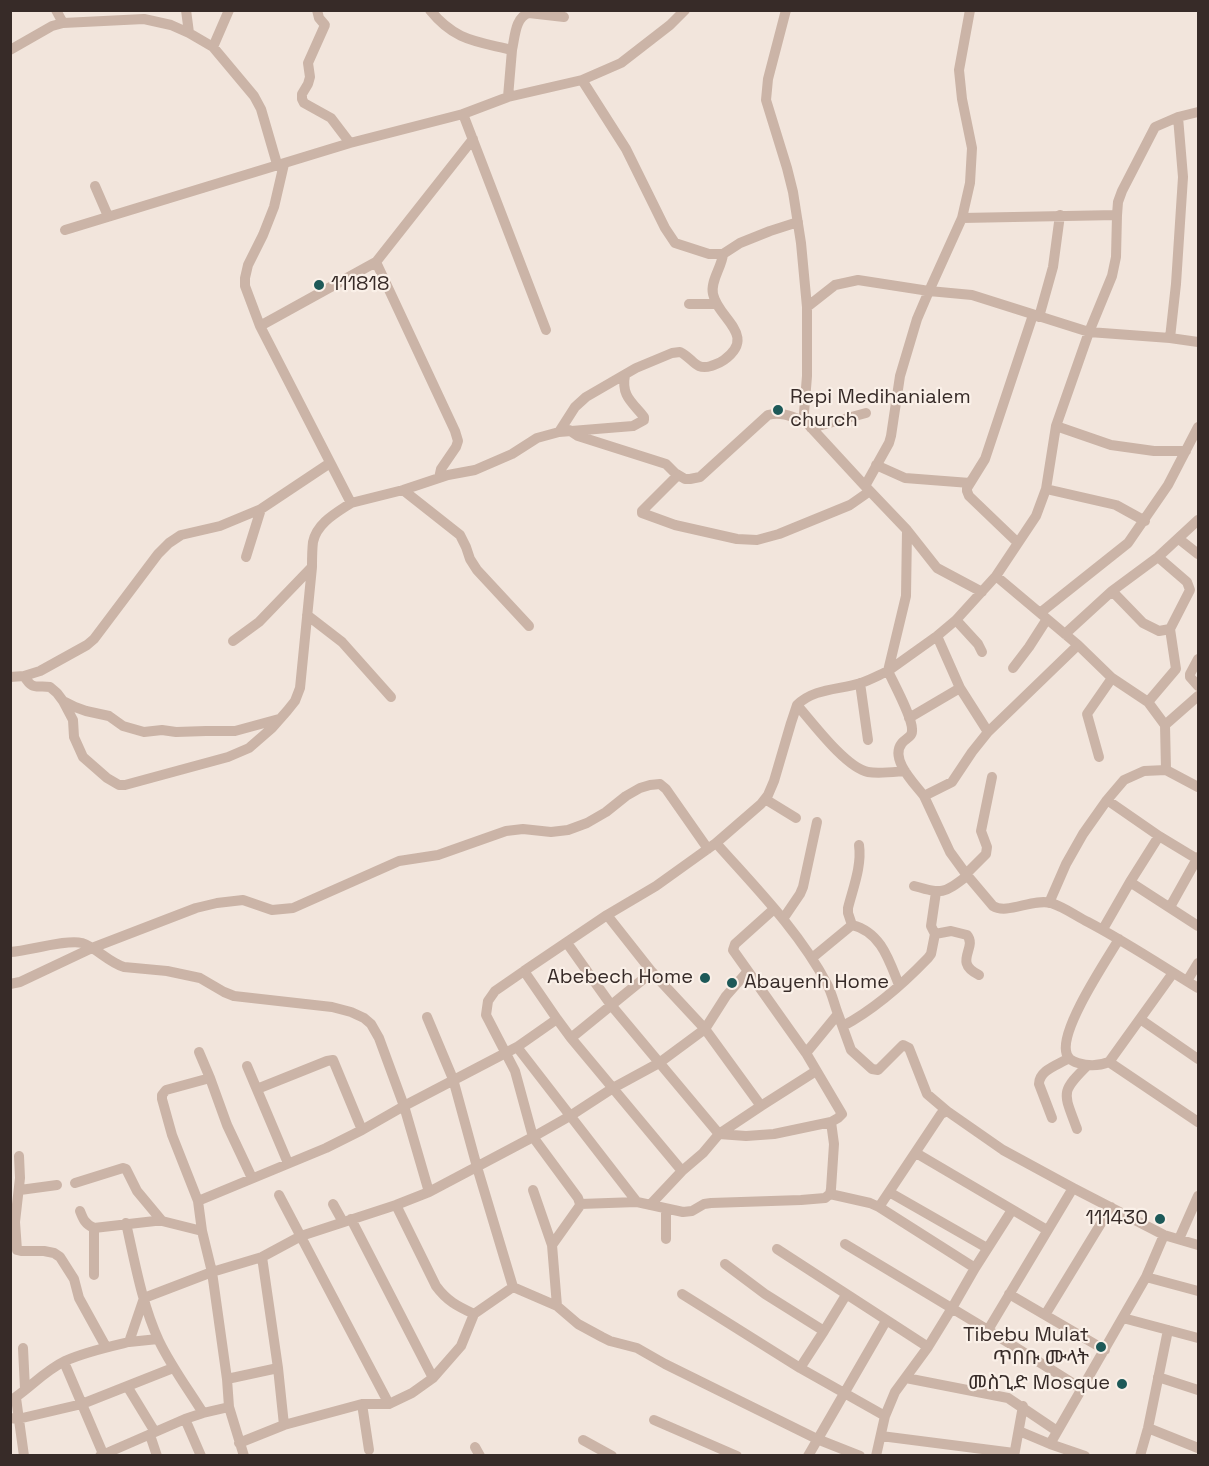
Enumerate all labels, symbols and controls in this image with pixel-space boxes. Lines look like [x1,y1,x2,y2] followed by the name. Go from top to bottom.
[331,273,389,297] place label: 111818
[312,278,326,292] marker: 111818
[790,386,971,433] place label: Repi Medihanialem church
[771,403,785,417] marker: Repi Medihanialem church
[547,966,693,990] place label: Abebech Home
[698,971,712,985] marker: Abebech Home
[744,971,889,995] place label: Abayenh Home
[725,976,739,990] marker: Abayenh Home
[1086,1207,1148,1231] place label: 111430
[1153,1212,1167,1226] marker: 111430
[963,1324,1089,1371] place label: Tibebu Mulat ጥበቡ ሙላት
[1094,1340,1108,1354] marker: Tibebu Mulat ጥበቡ ሙላት
[968,1372,1110,1396] place label: መስጊድ Mosque
[1115,1377,1129,1391] marker: መስጊድ Mosque

